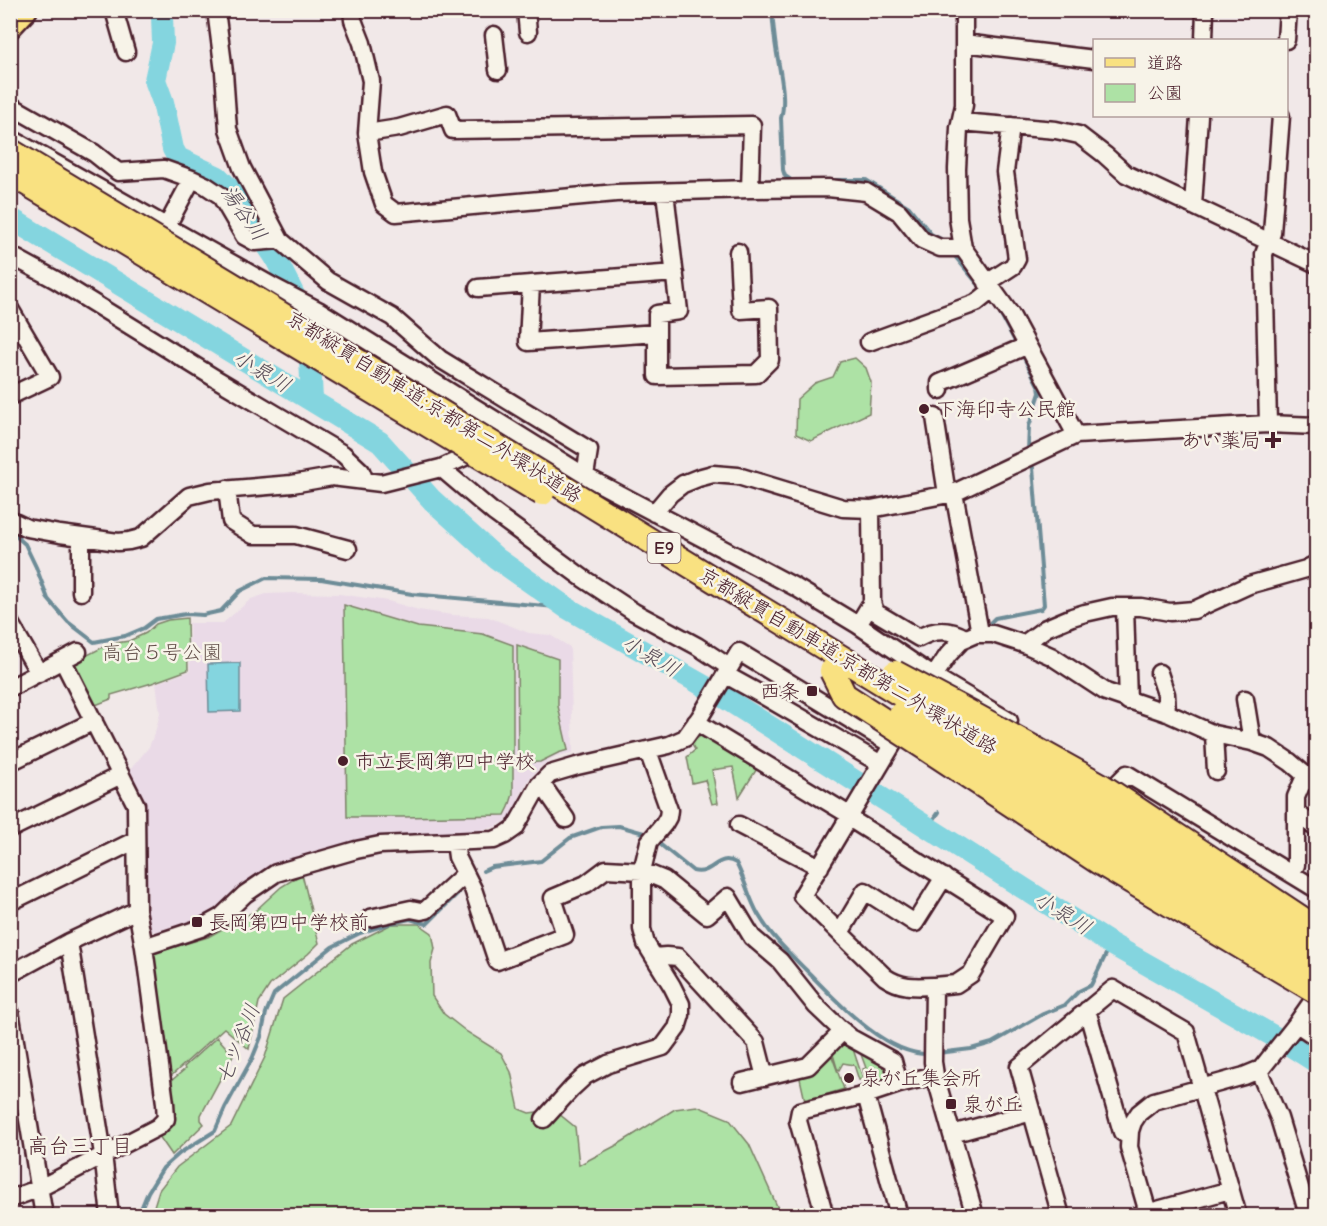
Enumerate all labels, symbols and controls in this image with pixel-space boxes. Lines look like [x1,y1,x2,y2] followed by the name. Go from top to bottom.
[1093,39,1288,117] legend
[1147,53,1183,74] text: 道路
[1147,83,1183,104] text: 公園
[216,180,272,246] water label: 湯谷川
[282,306,586,508] street label: 京都縦貫自動車道;京都第二外環状道路
[229,344,295,398] water label: 小泉川
[936,398,1076,421] place label: 下海印寺公民館
[917,402,931,416] marker: 下海印寺公民館
[1181,429,1261,452] place label: あい薬局
[1266,433,1280,447] marker: あい薬局
[648,533,680,563] road number: E9
[695,563,1001,759] street label: 京都縦貫自動車道;京都第二外環状道路
[618,630,684,682] water label: 小泉川
[102,641,222,664] park label: 高台５号公園
[760,680,800,703] place label: 西条
[805,684,819,698] marker: 西条
[355,750,535,773] place label: 市立長岡第四中学校
[336,754,350,768] marker: 市立長岡第四中学校
[1030,886,1096,940] water label: 小泉川
[209,911,369,934] place label: 長岡第四中学校前
[190,915,204,929] marker: 長岡第四中学校前
[211,1001,265,1087] water label: 七ツ谷川
[861,1067,981,1090] place label: 泉が丘集会所
[842,1071,856,1085] marker: 泉が丘集会所
[963,1093,1023,1116] place label: 泉が丘
[944,1097,958,1111] marker: 泉が丘
[28,1134,133,1158] district label: 高台三丁目

